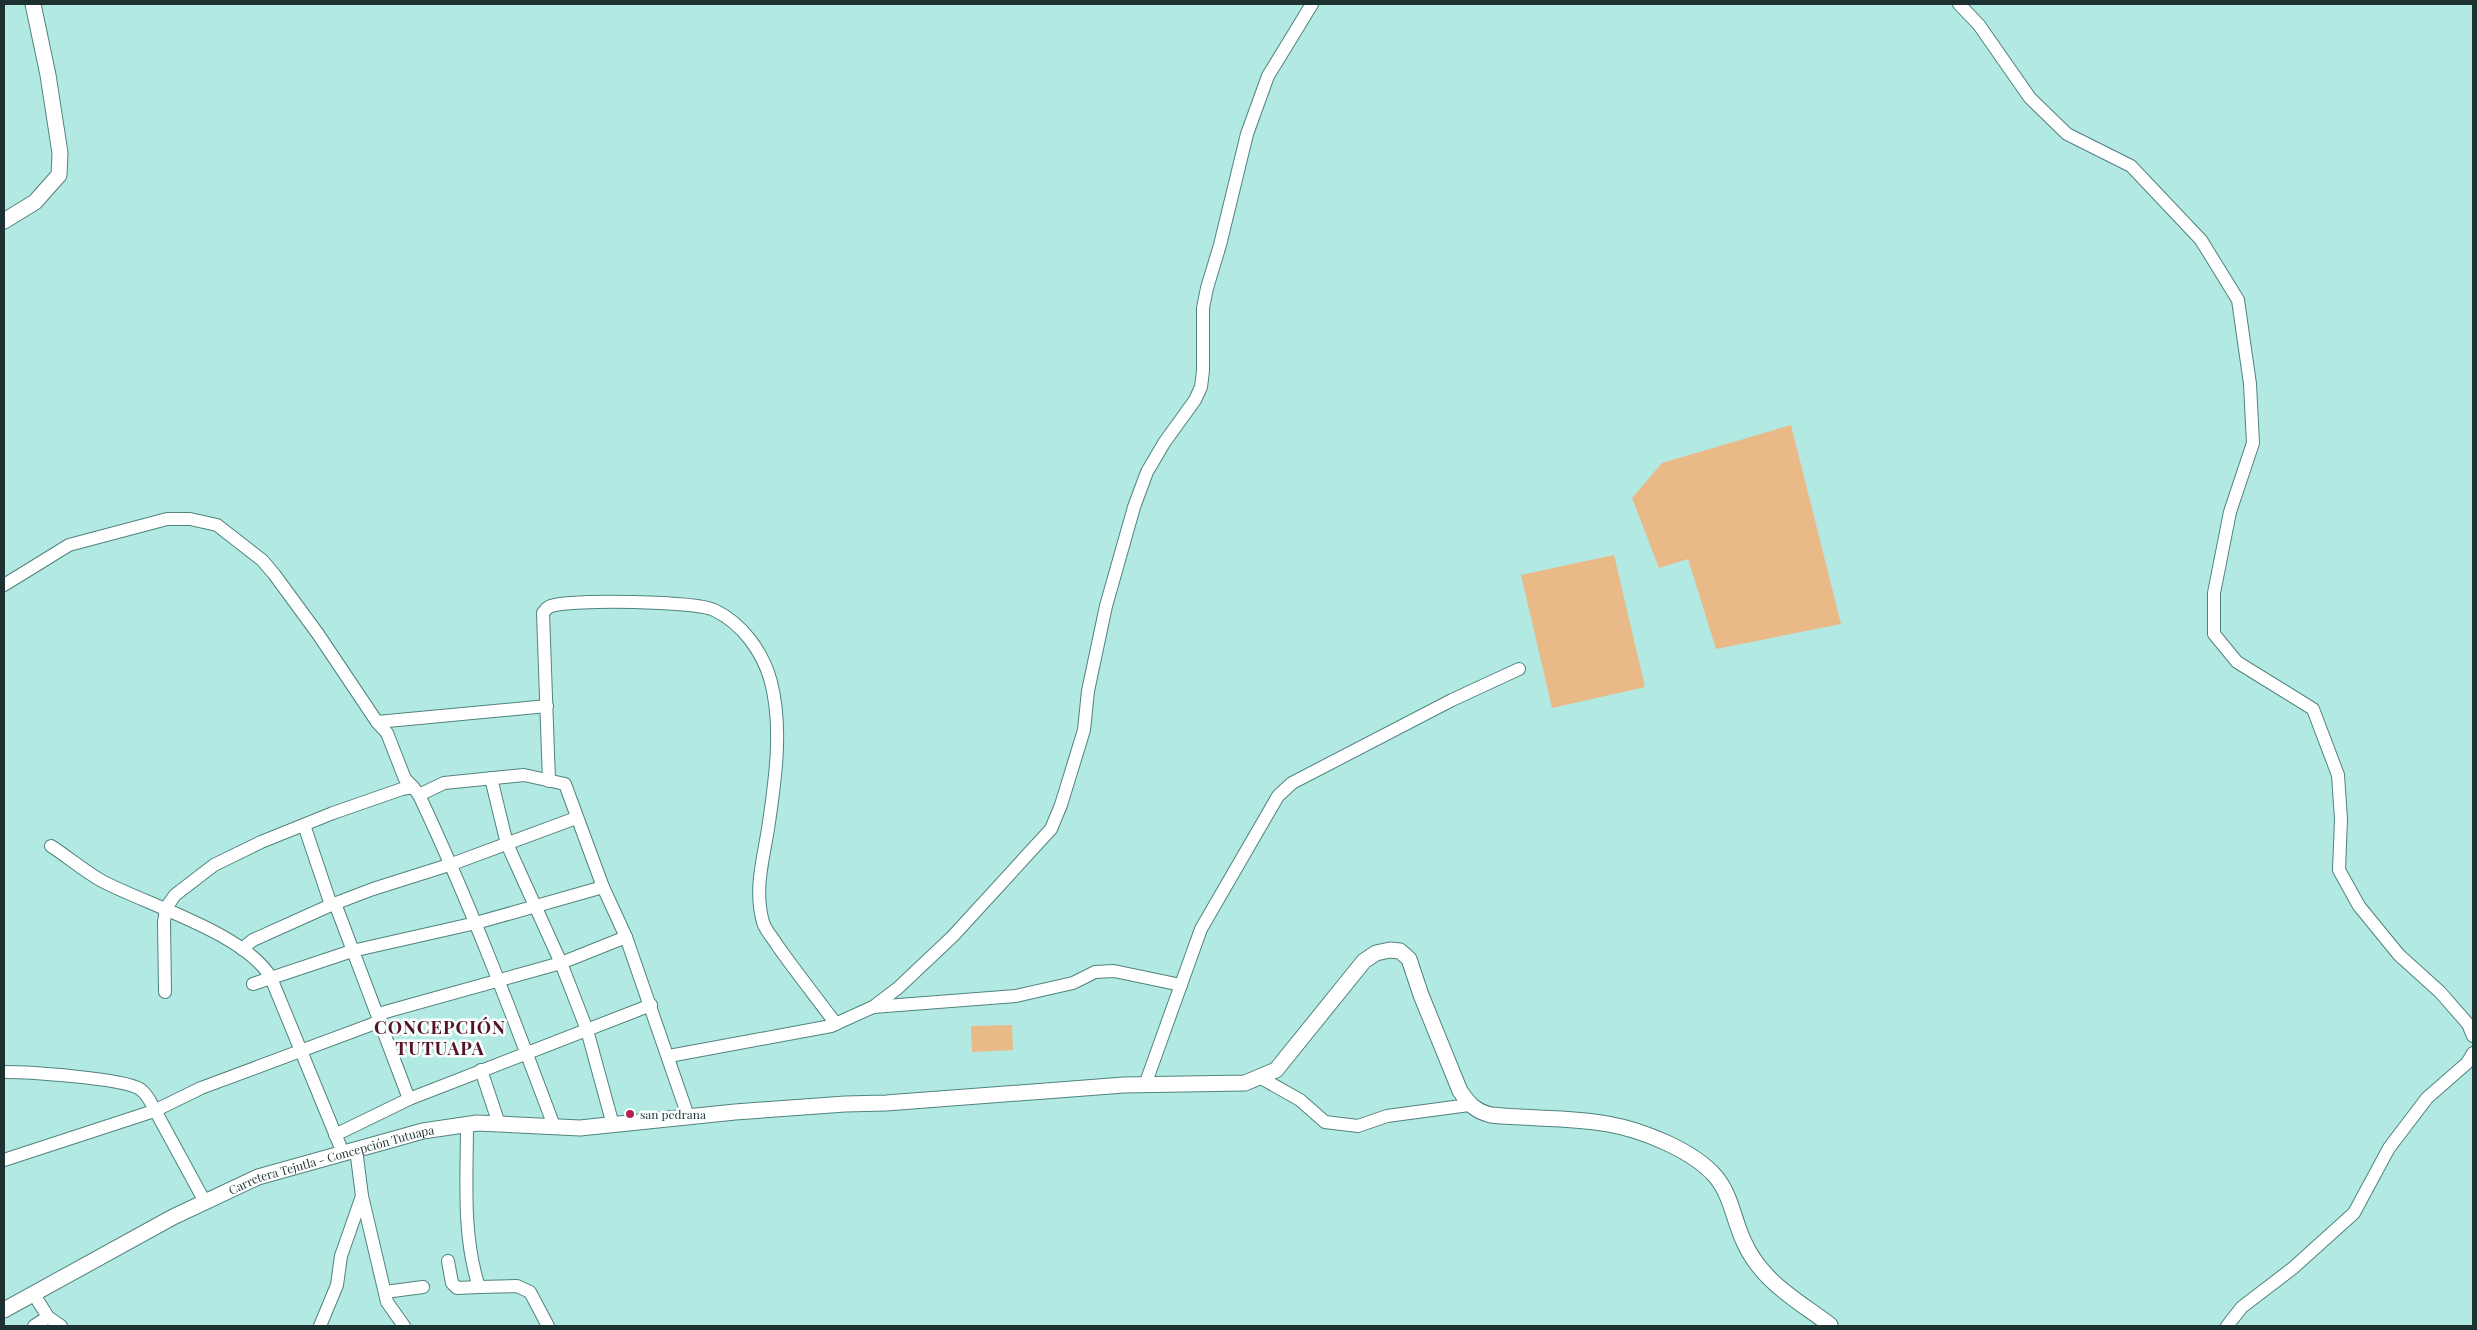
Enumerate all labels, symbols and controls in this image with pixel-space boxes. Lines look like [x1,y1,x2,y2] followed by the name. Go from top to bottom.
[374,1015,506,1060] district label: CONCEPCIÓN TUTUAPA
[640,1106,706,1122] place label: san pedrana
[624,1108,636,1120] marker: san pedrana
[226,1121,435,1198] street label: Carretera Tejutla - Concepción Tutuapa

